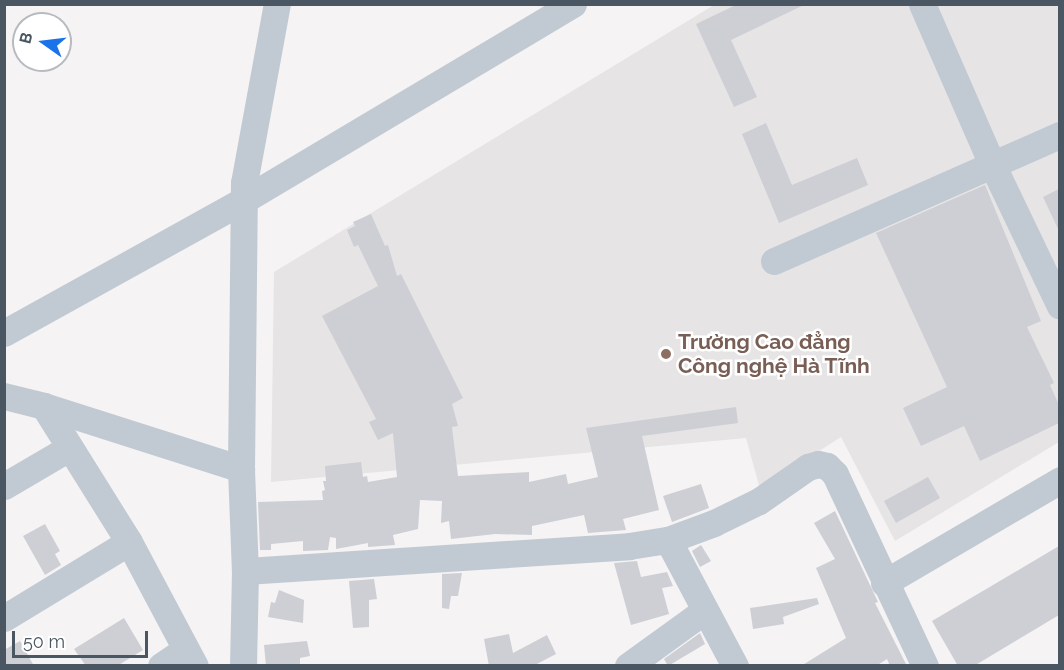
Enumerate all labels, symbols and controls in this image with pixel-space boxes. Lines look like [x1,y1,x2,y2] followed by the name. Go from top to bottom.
[12,12,72,72] north arrow
[15,30,37,46] text: B
[678,329,870,379] place label: Trường Cao đẳng Công nghệ Hà Tĩnh
[659,347,673,361] marker: Trường Cao đẳng Công nghệ Hà Tĩnh
[15,619,152,657] scale bar
[23,631,65,652] text: 50 m

